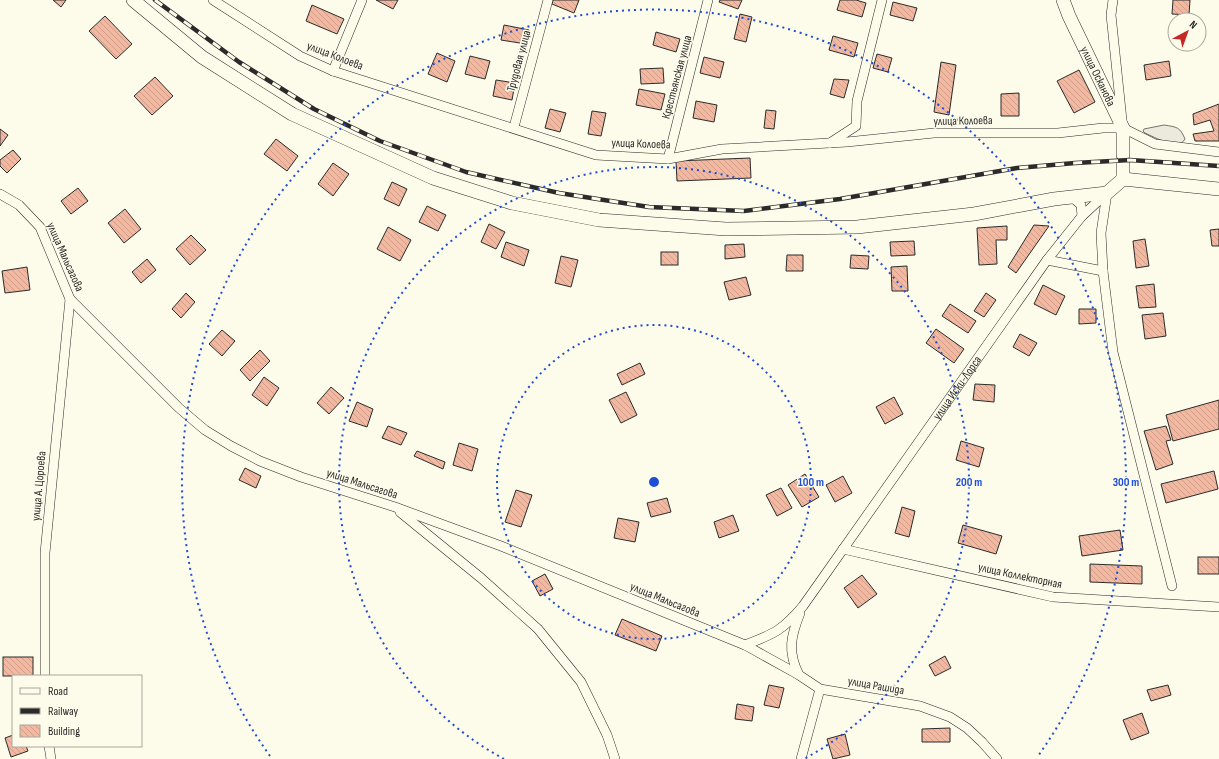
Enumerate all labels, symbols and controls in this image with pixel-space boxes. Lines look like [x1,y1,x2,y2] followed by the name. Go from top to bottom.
[1167,12,1207,52] north arrow
[1187,18,1200,32] text: N
[504,28,534,93] street label: Трудовая улица
[659,33,695,120] street label: Крестьянская улица
[305,38,366,74] street label: улица Колоева
[1077,44,1119,109] street label: улица Осканова
[933,113,993,129] street label: улица Колоева
[611,135,671,153] street label: улица Колоева
[43,220,87,294] street label: улица Мальсагова
[929,353,985,422] street label: улица Иски-Лорса
[28,450,50,522] street label: улица А. Цороева
[324,465,400,503] street label: улица Мальсагова
[647,475,661,489] centre of rings
[798,475,824,490] text: 100 m
[956,475,982,490] text: 200 m
[1113,475,1139,490] text: 300 m
[977,560,1064,592] street label: улица Коллекторная
[628,579,703,621] street label: улица Мальсагова
[847,674,906,698] street label: улица Рашида
[12,675,142,747] legend
[48,684,68,699] text: Road
[48,704,79,719] text: Railway
[48,724,80,739] text: Building

